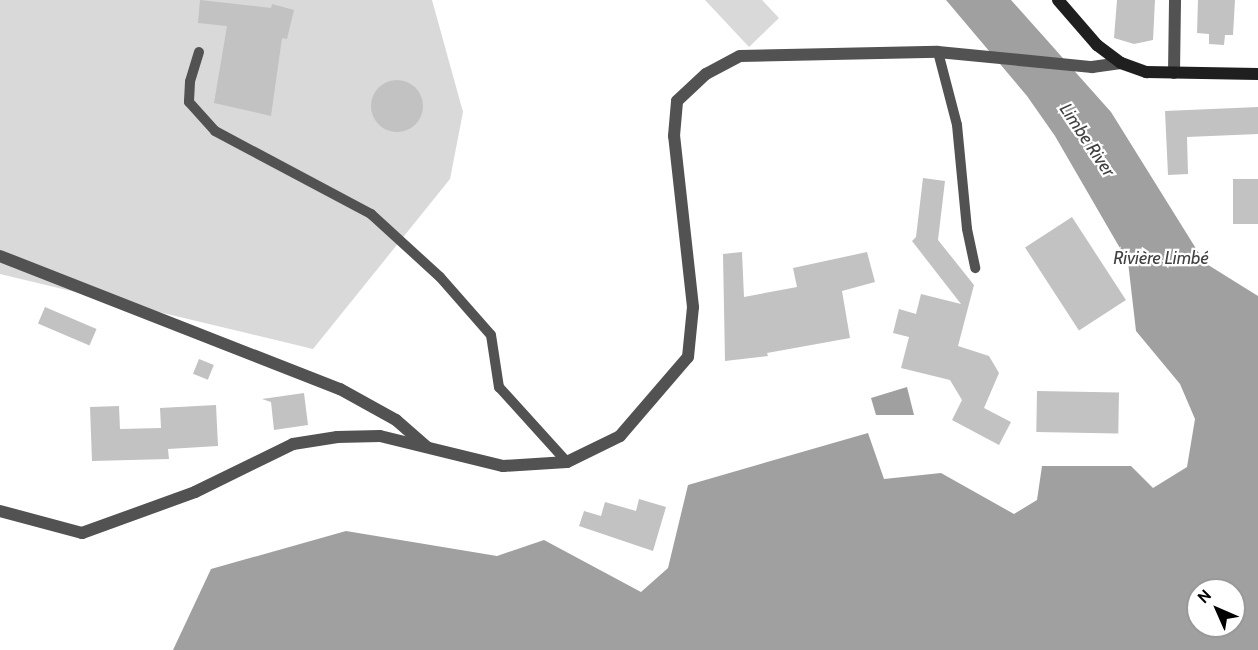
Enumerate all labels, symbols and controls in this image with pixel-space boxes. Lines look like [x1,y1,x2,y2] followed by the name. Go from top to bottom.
[1055,99,1119,181] water label: Limbe River
[1113,247,1209,269] water label: Rivière Limbé
[1186,578,1246,638] north arrow
[1194,586,1215,607] text: N

